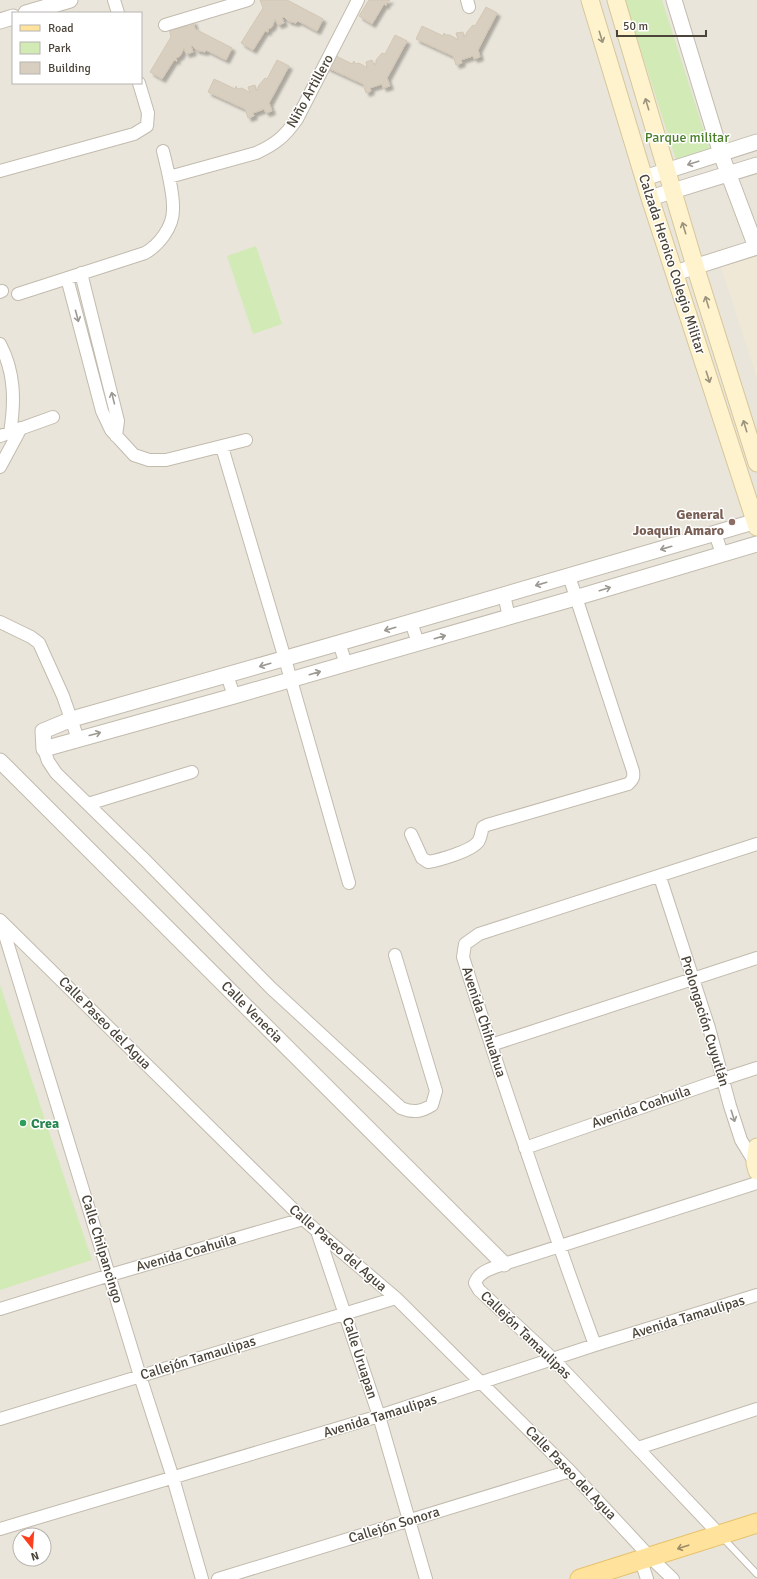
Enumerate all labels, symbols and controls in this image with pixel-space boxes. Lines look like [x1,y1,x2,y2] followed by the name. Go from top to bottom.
[12,12,142,84] legend
[617,12,706,38] scale bar
[623,19,648,34] text: 50 m
[48,21,74,36] text: Road
[598,31,605,44] one-way arrow
[48,41,71,56] text: Park
[283,51,337,131] street label: Niño Artillero
[48,61,91,76] text: Building
[643,98,650,111] one-way arrow
[645,129,730,146] park label: Parque militar
[687,160,700,167] one-way arrow
[635,172,709,357] street label: Calzada Heroico Colegio Militar
[680,222,687,235] one-way arrow
[703,296,710,309] one-way arrow
[74,309,81,322] one-way arrow
[705,370,712,383] one-way arrow
[108,391,116,404] one-way arrow
[741,420,748,433] one-way arrow
[633,506,725,539] place label: General Joaquin Amaro
[727,517,737,527] marker: General Joaquin Amaro
[660,545,673,552] one-way arrow
[535,581,548,588] one-way arrow
[598,585,611,592] one-way arrow
[383,626,396,633] one-way arrow
[433,633,446,640] one-way arrow
[258,662,271,669] one-way arrow
[308,668,321,676] one-way arrow
[88,730,101,738] one-way arrow
[677,954,733,1088] street label: Prolongación Cuyutlán
[458,965,510,1079] street label: Avenida Chihuahua
[55,973,155,1073] street label: Calle Paseo del Agua
[218,978,286,1046] street label: Calle Venecia
[589,1082,693,1132] street label: Avenida Coahuila
[730,1109,737,1122] one-way arrow
[31,1115,59,1132] place label: Crea
[18,1118,28,1128] marker: Crea
[77,1193,127,1305] street label: Calle Chilpancingo
[286,1201,390,1295] street label: Calle Paseo del Agua
[134,1231,238,1275] street label: Avenida Coahuila
[477,1287,575,1383] street label: Callejón Tamaulipas
[629,1292,747,1342] street label: Avenida Tamaulipas
[339,1315,381,1401] street label: Calle Uruapan
[138,1332,258,1384] street label: Callejón Tamaulipas
[321,1391,439,1441] street label: Avenida Tamaulipas
[522,1423,620,1523] street label: Calle Paseo del Agua
[346,1503,442,1547] street label: Callejón Sonora
[12,1527,52,1567] north arrow
[676,1544,689,1551] one-way arrow
[29,1549,40,1563] text: N

